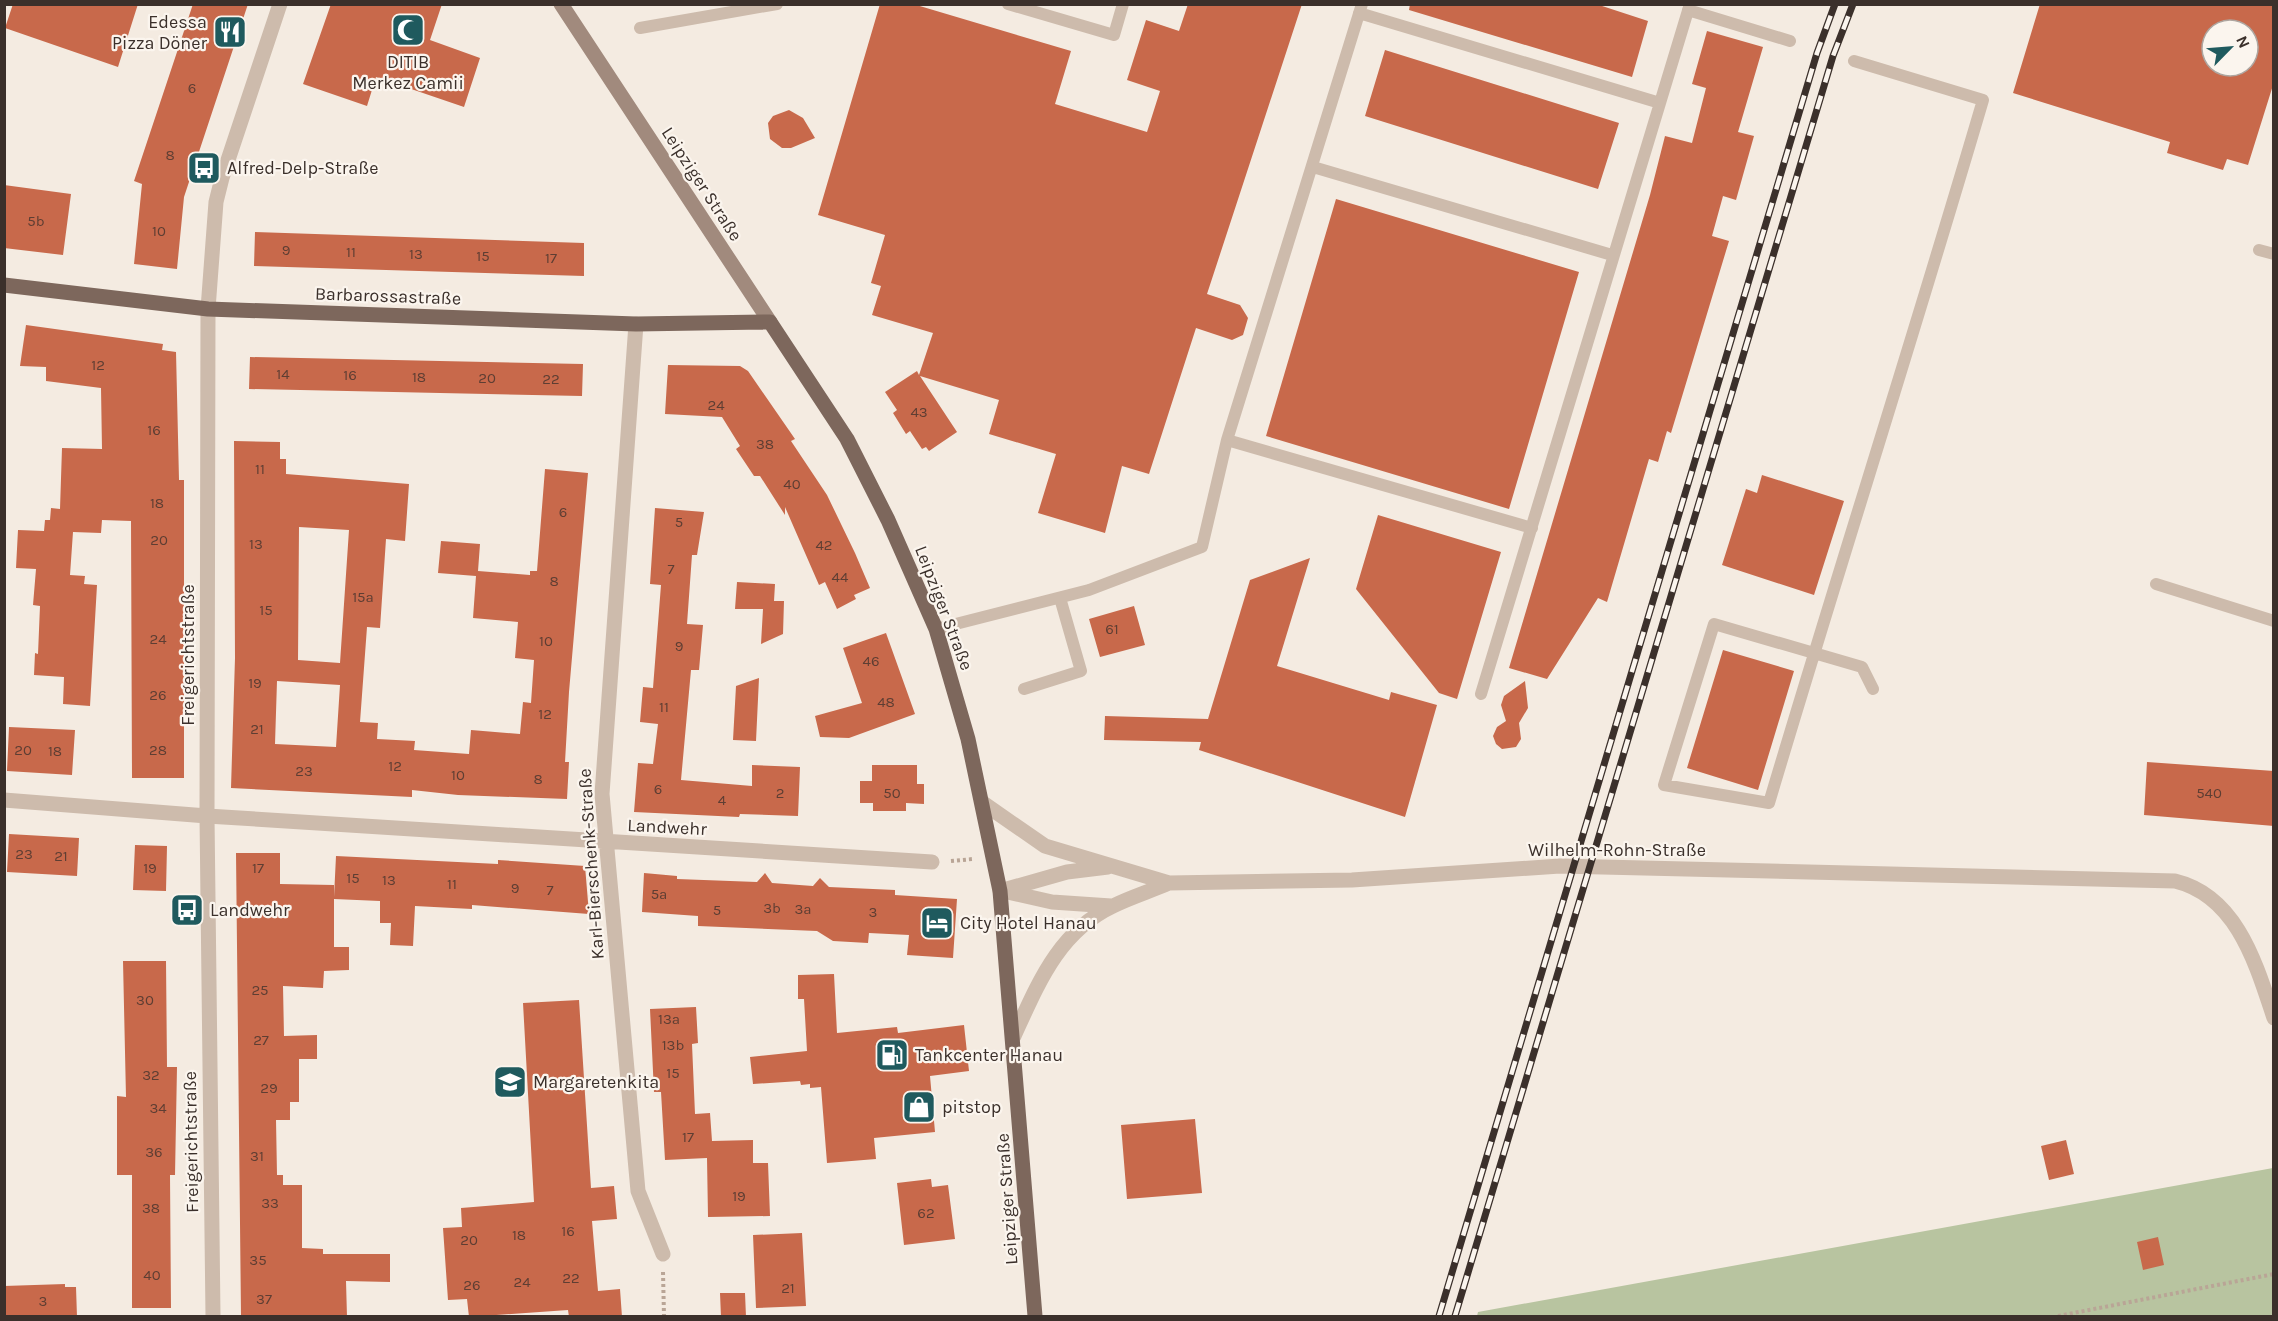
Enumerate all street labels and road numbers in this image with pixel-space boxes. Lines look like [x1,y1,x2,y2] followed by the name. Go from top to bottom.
[657,123,747,245] street label: Leipziger Straße
[315,282,461,310] street label: Barbarossastraße
[910,542,978,674] street label: Leipziger Straße
[177,584,199,726] street label: Freigerichtstraße
[573,768,609,960] street label: Karl-Bierschenk-Straße
[627,814,708,840] street label: Landwehr
[1528,839,1706,861] street label: Wilhelm-Rohn-Straße
[179,1071,203,1213] street label: Freigerichtstraße
[991,1132,1023,1266] street label: Leipziger Straße

